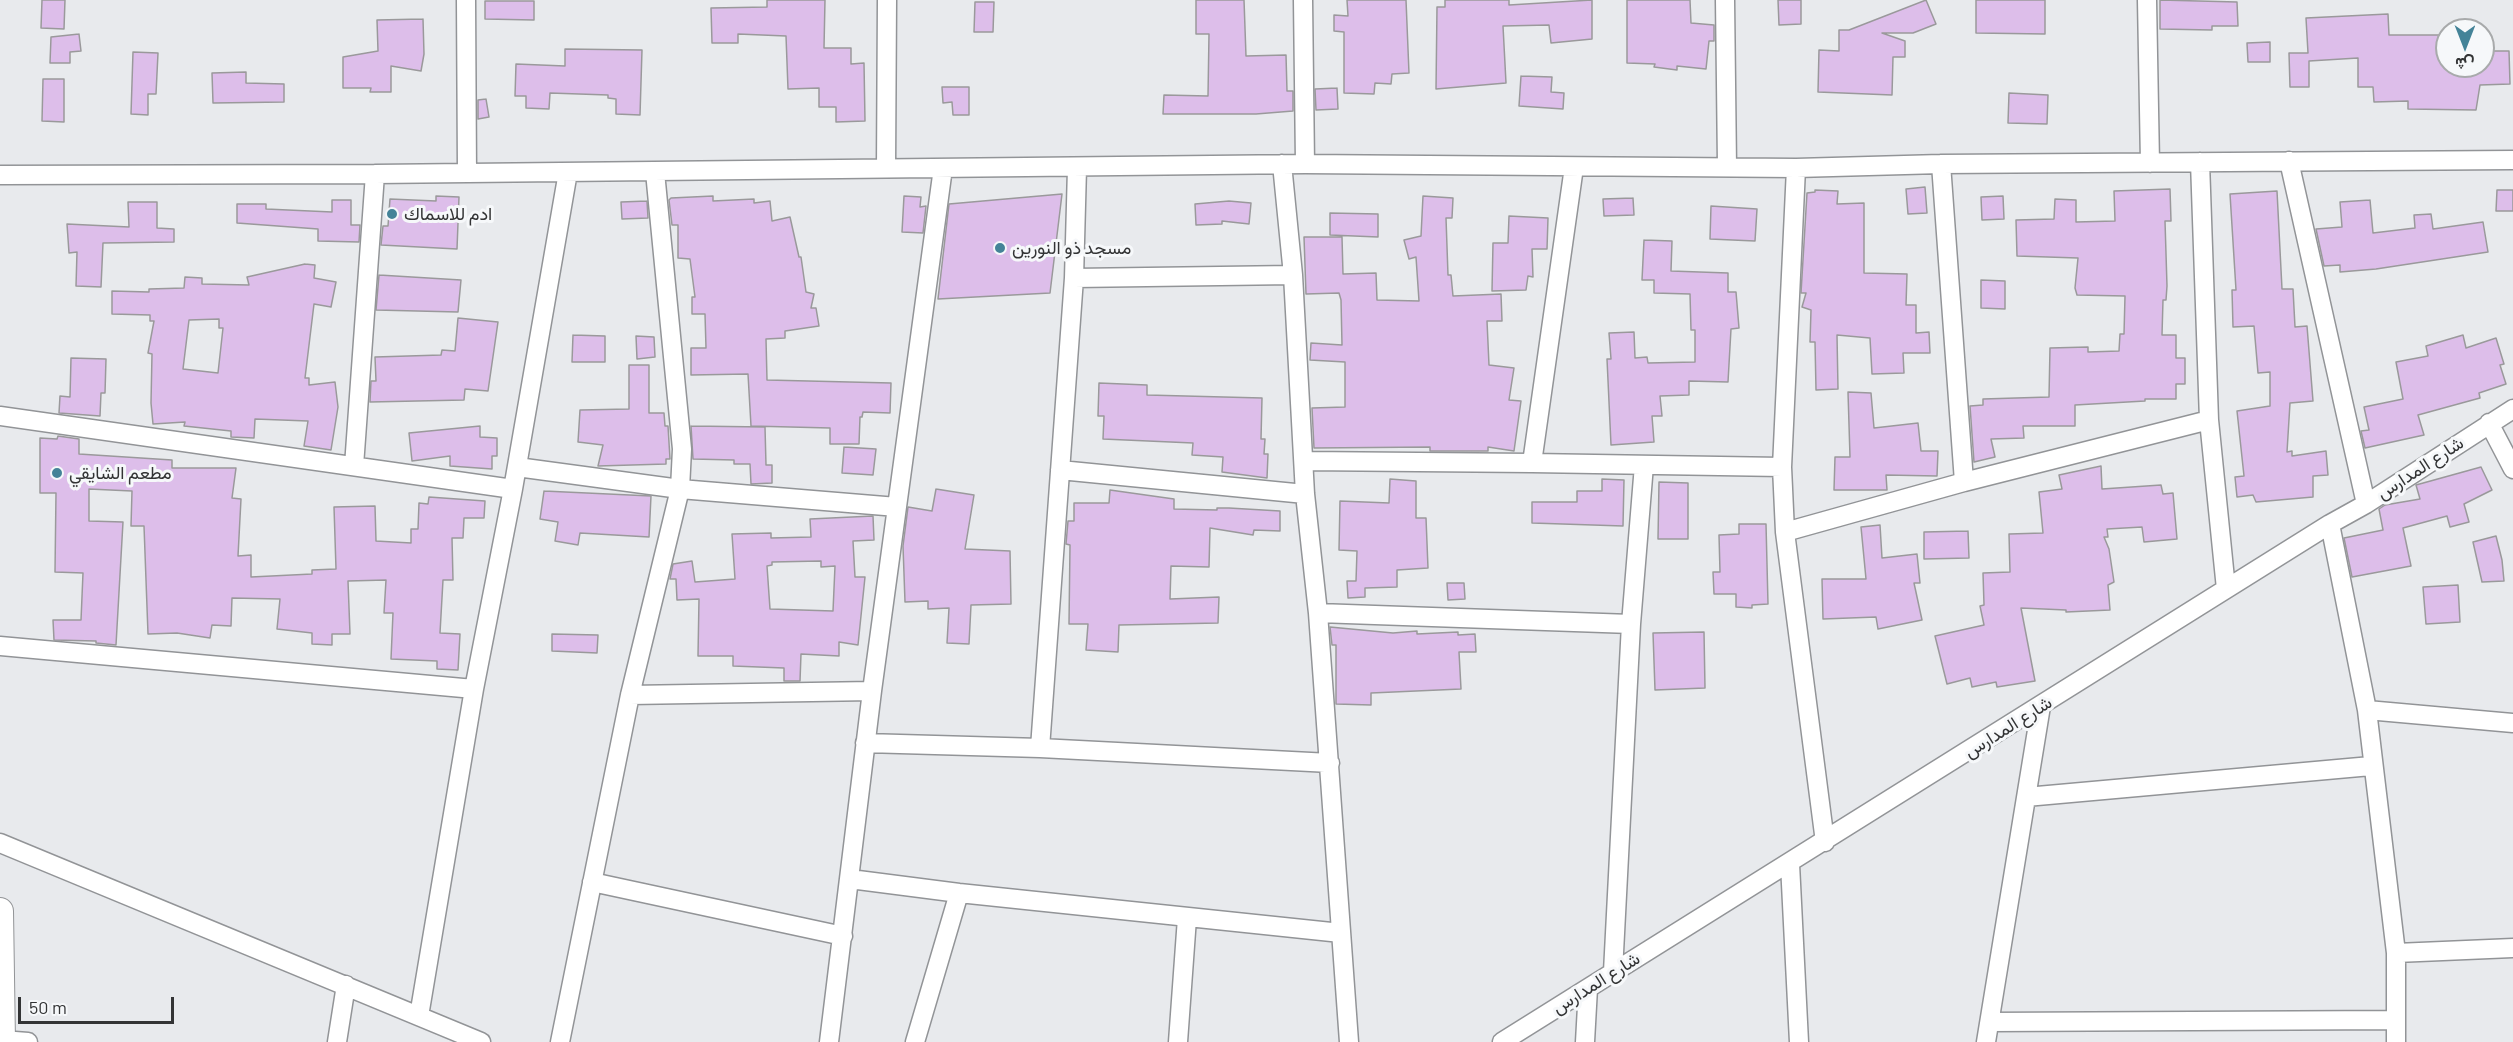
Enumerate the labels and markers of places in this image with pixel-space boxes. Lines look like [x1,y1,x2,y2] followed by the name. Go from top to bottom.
[404,203,492,225] place label: ادم للاسماك
[385,207,399,221] marker: ادم للاسماك
[1012,237,1131,259] place label: مسجد ذو النورين
[993,241,1007,255] marker: مسجد ذو النورين
[69,462,172,484] place label: مطعم الشايقي
[50,466,64,480] marker: مطعم الشايقي

